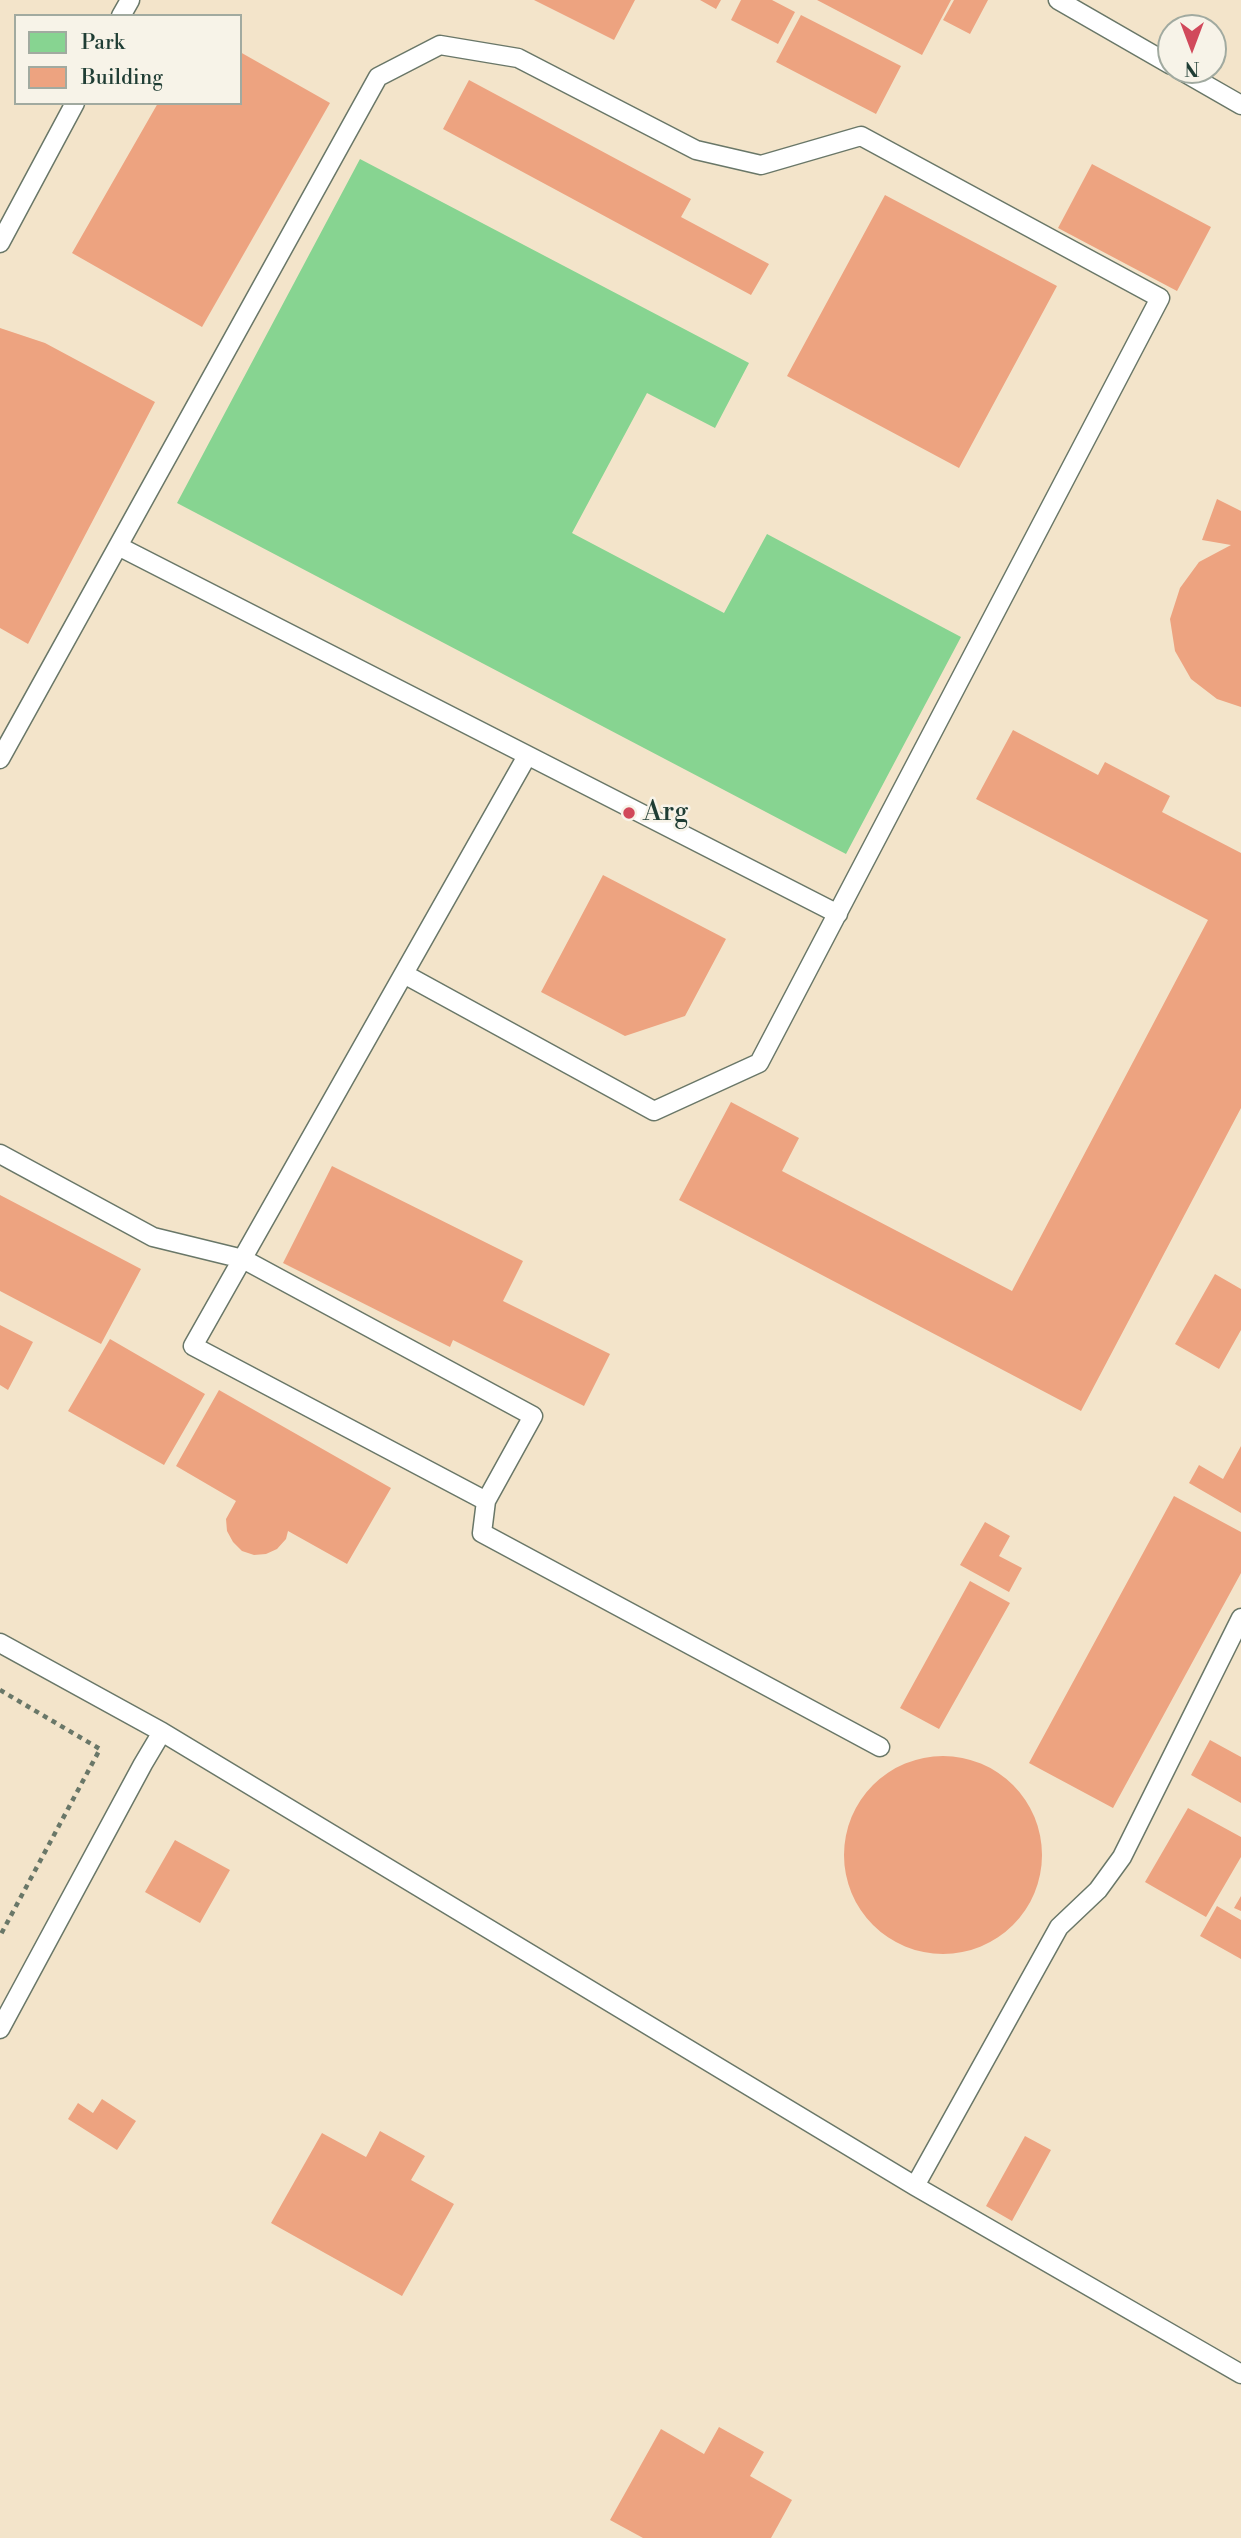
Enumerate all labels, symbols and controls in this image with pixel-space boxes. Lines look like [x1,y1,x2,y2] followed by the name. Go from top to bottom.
[14,14,242,105] legend
[1157,14,1227,84] north arrow
[81,30,125,56] text: Park
[1184,56,1200,80] text: N
[81,65,163,91] text: Building
[643,796,689,830] place label: Arg
[621,805,637,821] marker: Arg

